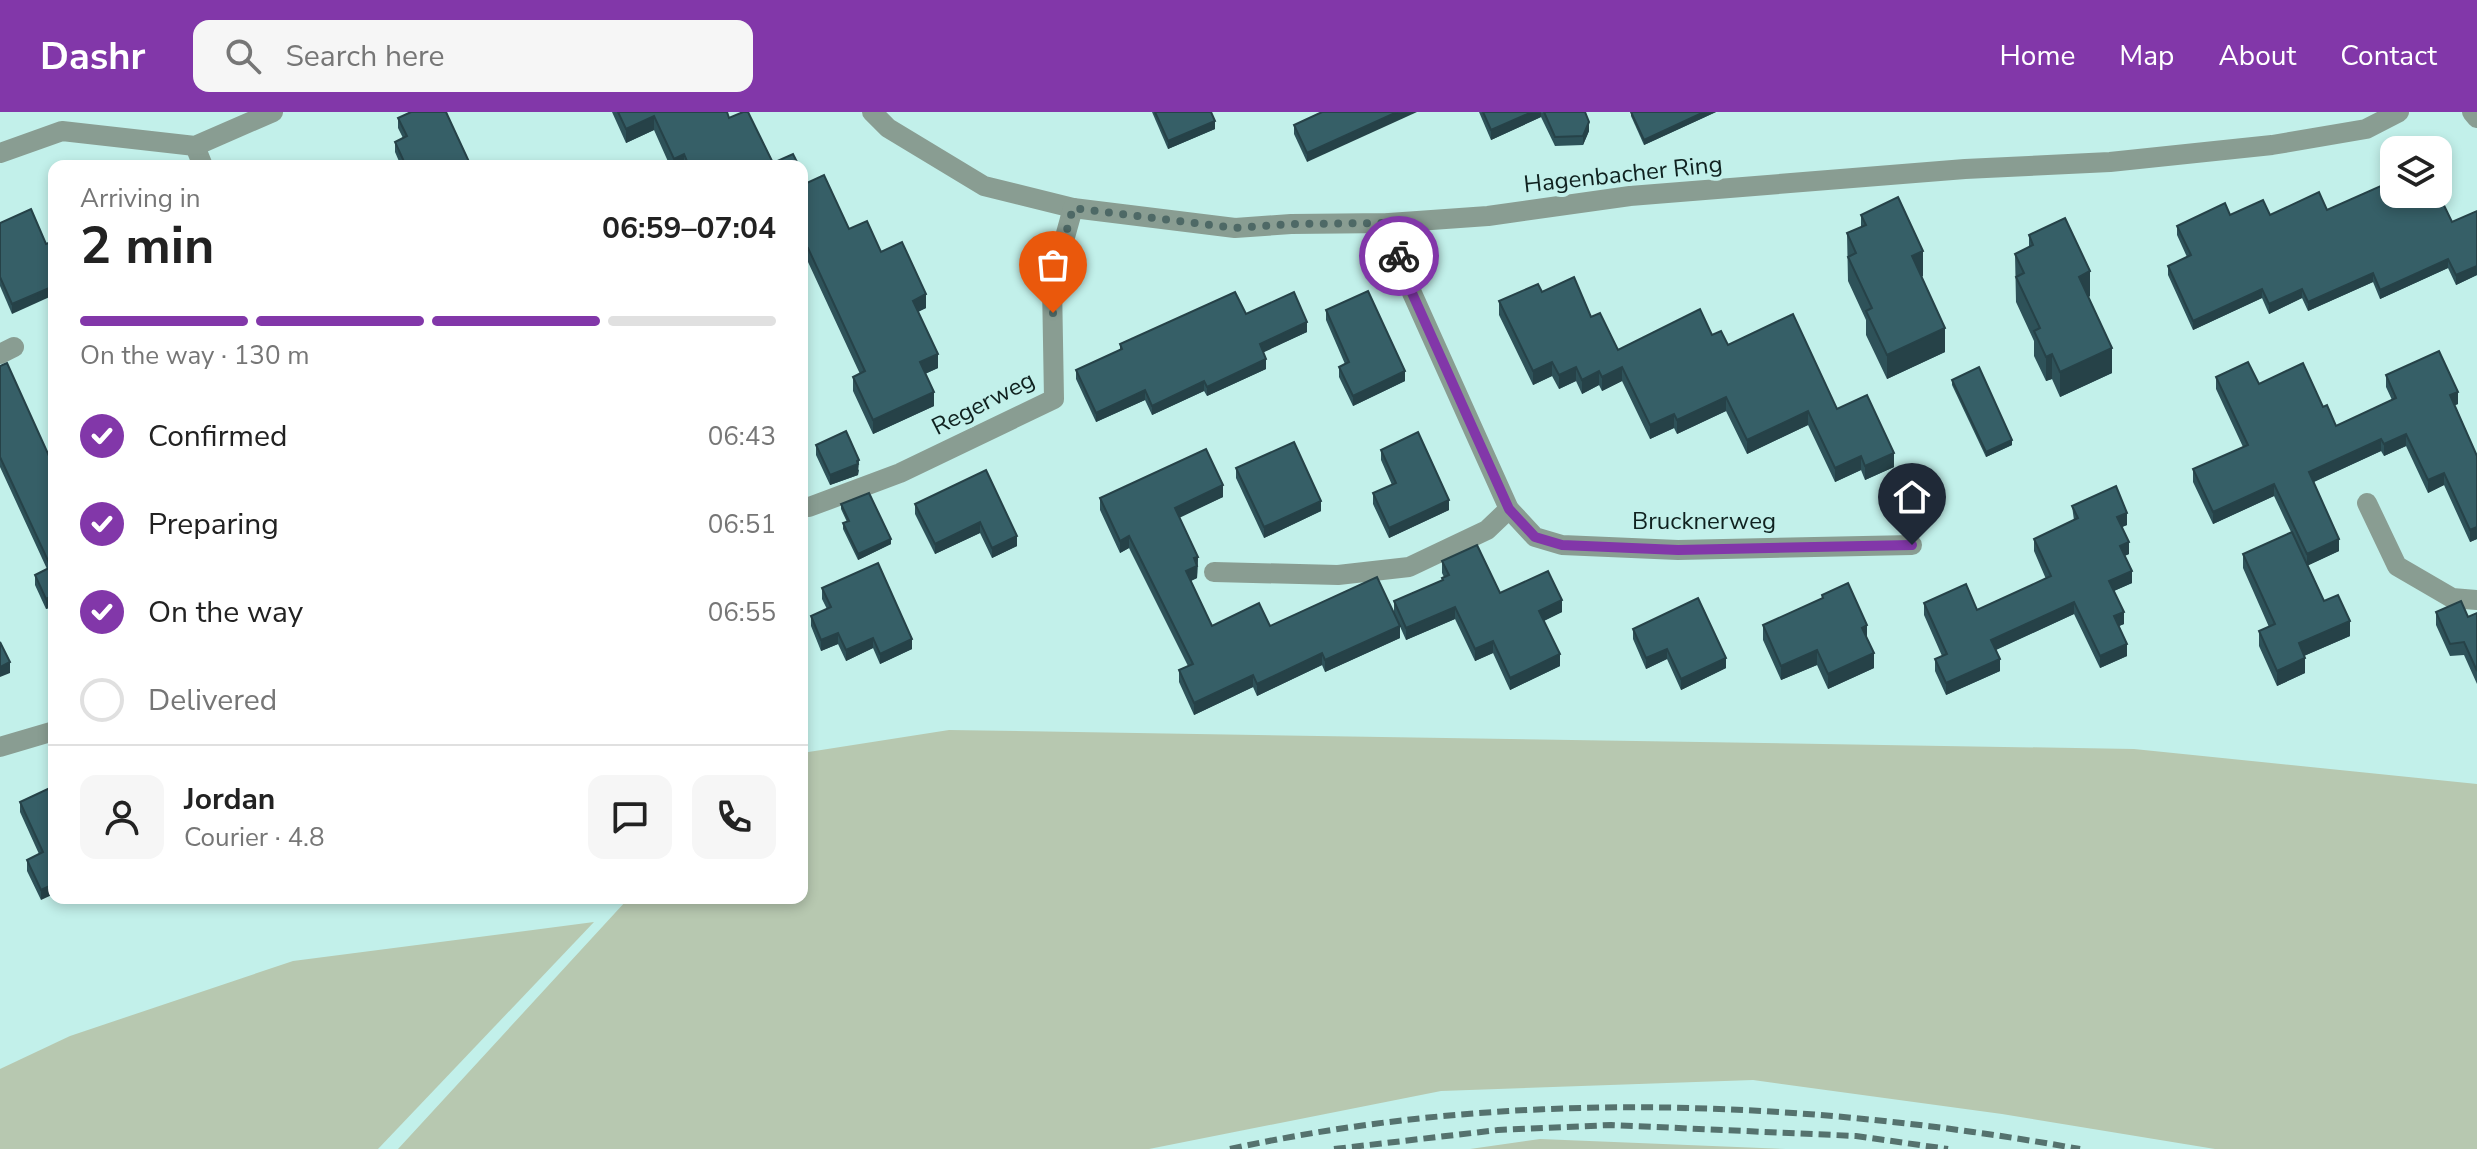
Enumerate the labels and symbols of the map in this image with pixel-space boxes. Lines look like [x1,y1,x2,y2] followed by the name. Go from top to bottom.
[1522,148,1724,200] street label: Hagenbacher Ring
[1359,216,1439,296] courier
[1019,231,1087,313] pin
[926,363,1040,443] street label: Regerweg
[1878,463,1946,545] pin
[1632,505,1776,537] street label: Brucknerweg

